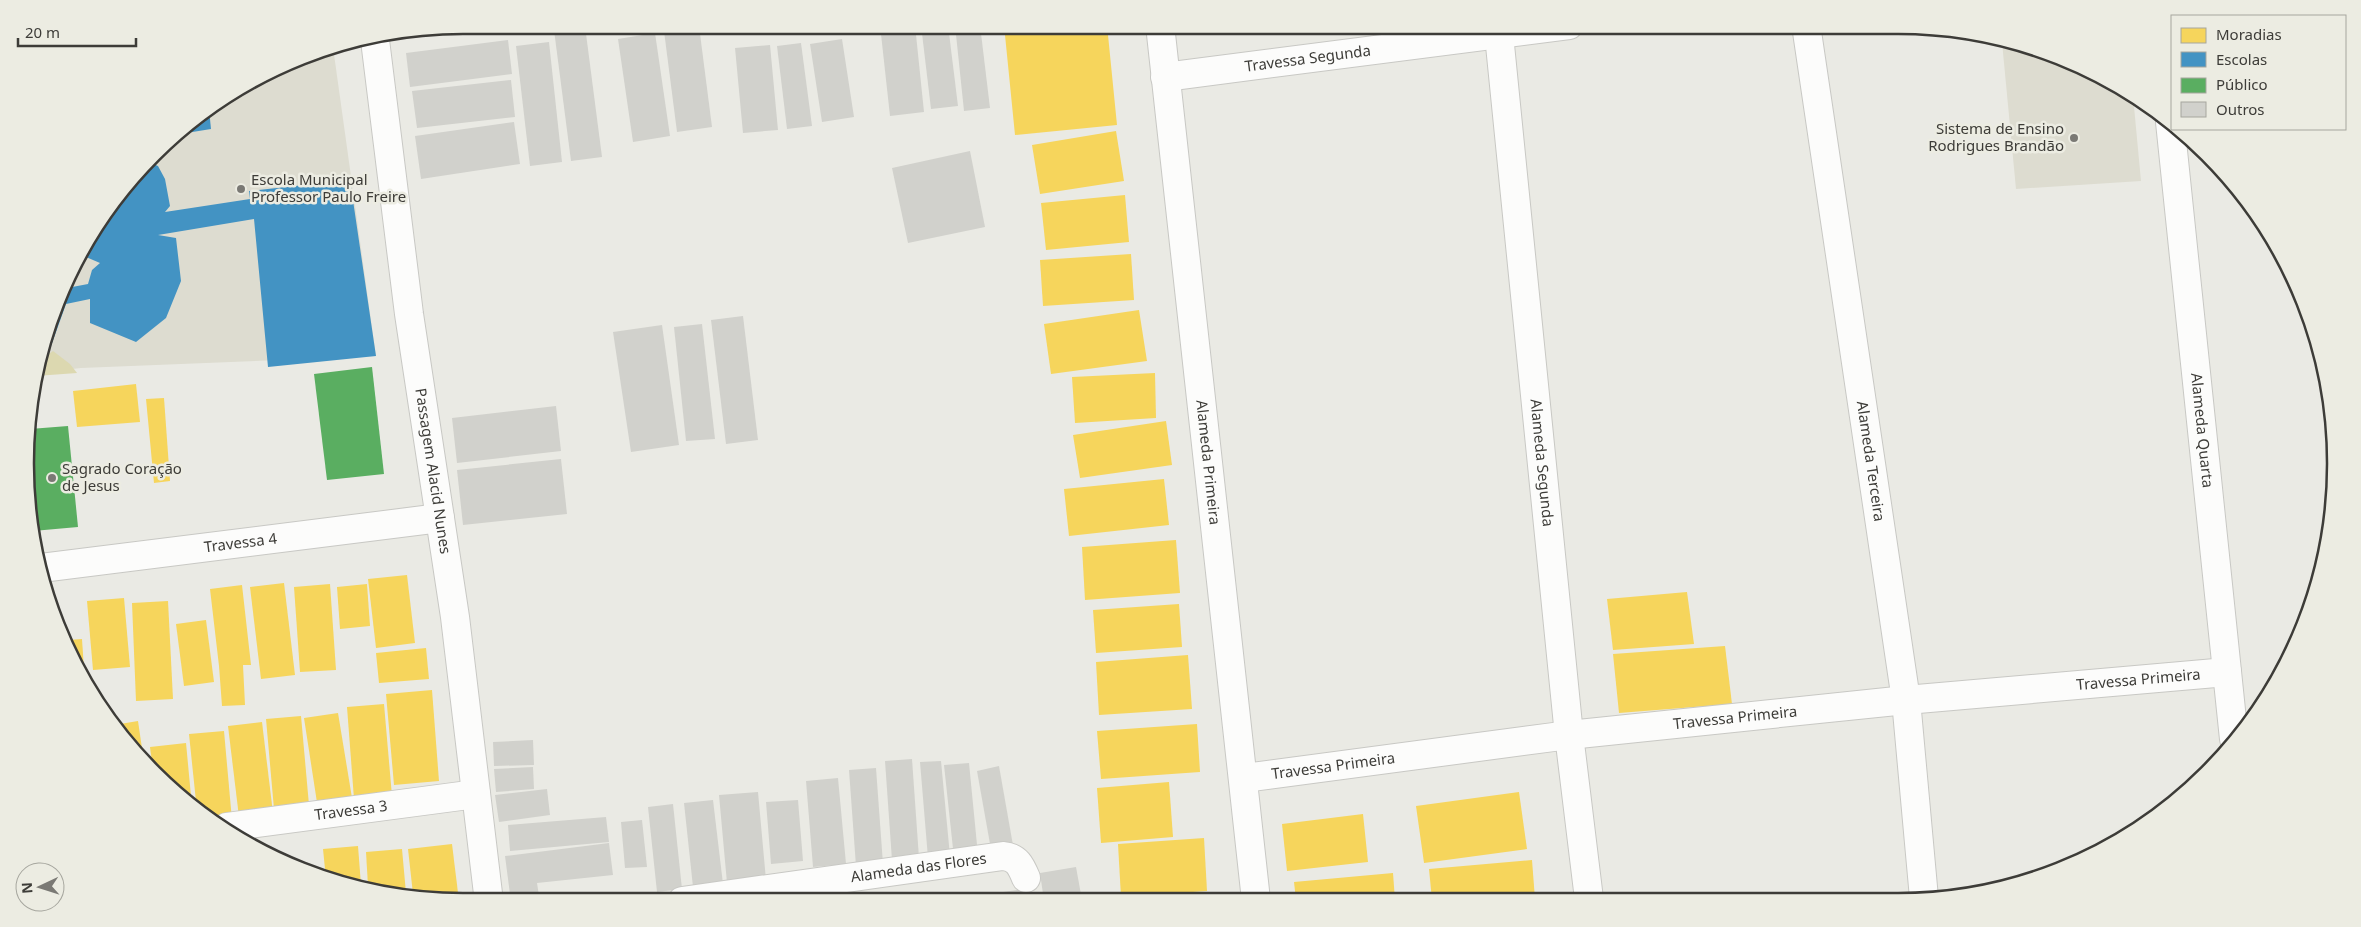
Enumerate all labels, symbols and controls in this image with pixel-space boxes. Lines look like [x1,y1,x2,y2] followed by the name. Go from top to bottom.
[18,15,135,47] scale bar
[2171,15,2346,130] legend
[25,22,60,42] text: 20 m
[2216,24,2282,44] text: Moradias
[1243,40,1372,76] street label: Travessa Segunda
[2216,49,2267,69] text: Escolas
[2216,74,2268,94] text: Público
[2216,99,2265,119] text: Outros
[1928,118,2064,155] place label: Sistema de Ensino Rodrigues Brandão
[2068,132,2080,144] marker: Sistema de Ensino Rodrigues Brandão
[251,169,406,206] place label: Escola Municipal Professor Paulo Freire
[235,183,247,195] marker: Escola Municipal Professor Paulo Freire
[2187,372,2219,489] street label: Alameda Quarta
[411,387,456,555] street label: Passagem Alacid Nunes
[1526,398,1559,527] street label: Alameda Segunda
[1192,399,1226,526] street label: Alameda Primeira
[1853,400,1890,523] street label: Alameda Terceira
[62,458,182,495] place label: Sagrado Coração de Jesus
[46,472,58,484] marker: Sagrado Coração de Jesus
[203,527,278,556] street label: Travessa 4
[2075,663,2201,694] street label: Travessa Primeira
[1672,700,1798,733] street label: Travessa Primeira
[1270,747,1396,783] street label: Travessa Primeira
[313,795,388,824] street label: Travessa 3
[849,847,988,886] street label: Alameda das Flores
[15,862,65,912] north arrow
[17,882,36,894] text: N

